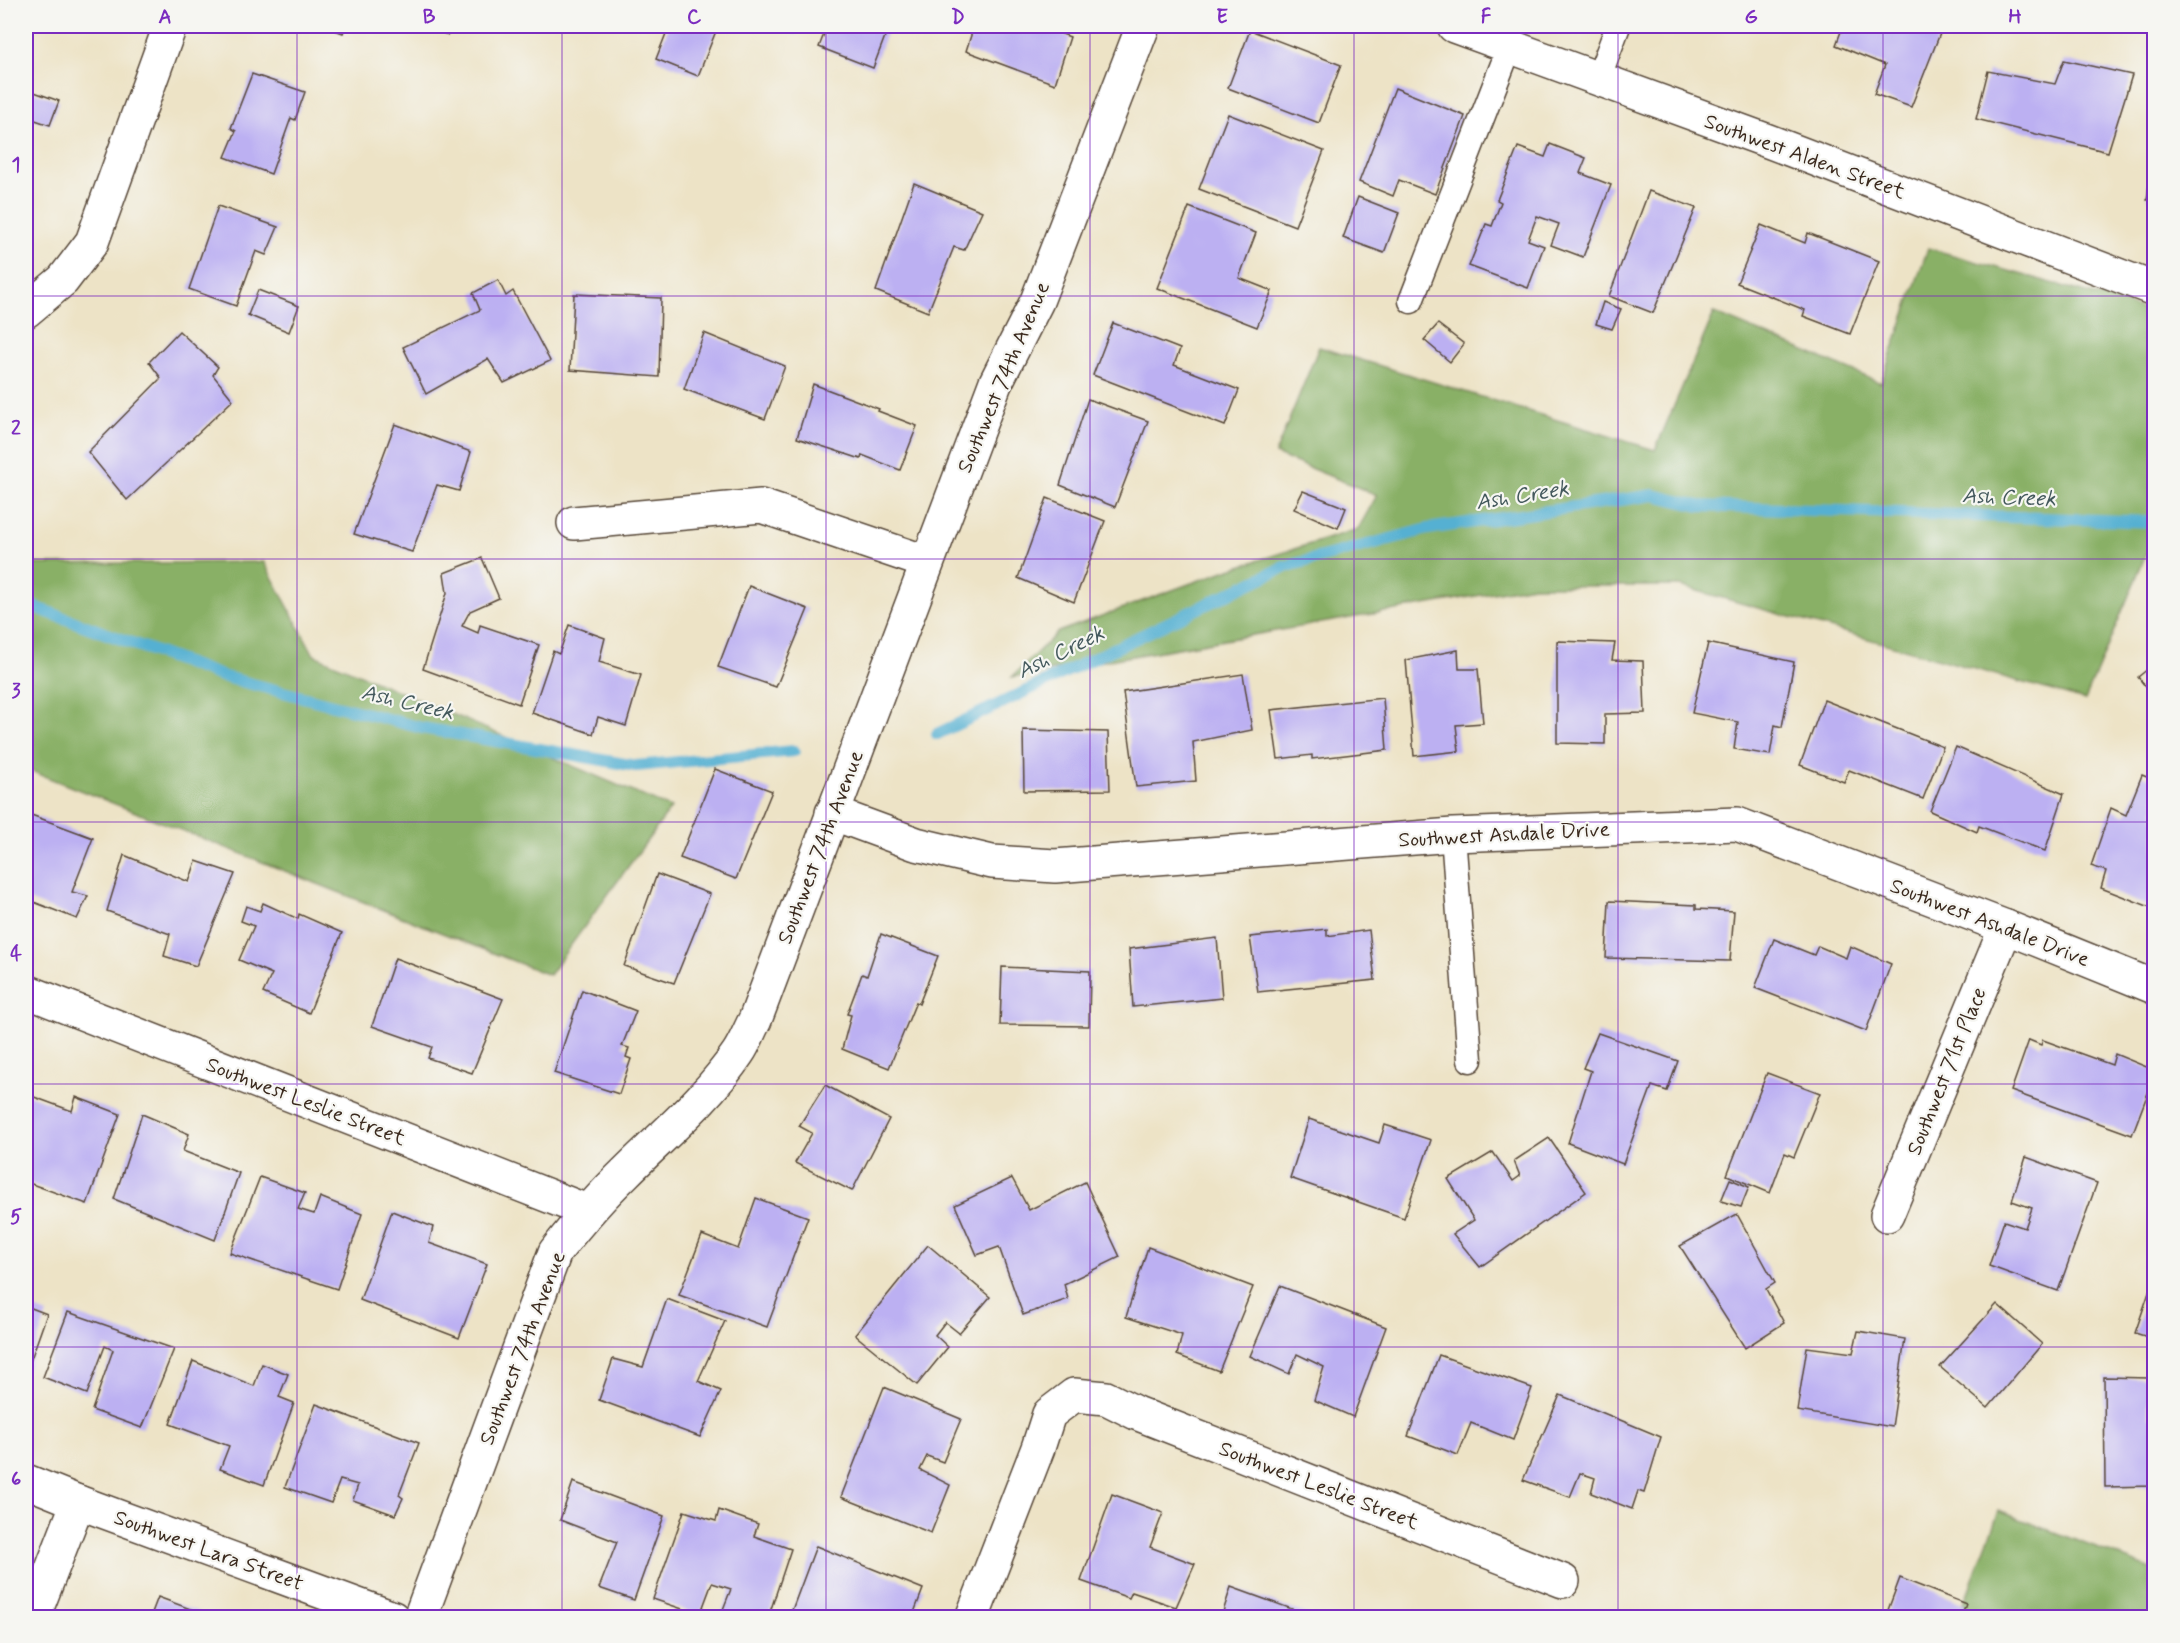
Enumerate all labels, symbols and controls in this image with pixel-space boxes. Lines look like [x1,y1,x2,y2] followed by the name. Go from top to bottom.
[158,4,172,31] text: A
[423,4,436,31] text: B
[687,4,702,31] text: C
[951,4,965,31] text: D
[1216,4,1228,31] text: E
[1481,4,1492,31] text: F
[1744,4,1758,31] text: G
[2008,4,2022,31] text: H
[1700,108,1910,207] street label: Southwest Alden Street
[12,152,20,179] text: 1
[951,277,1057,477] street label: Southwest 74th Avenue
[11,415,21,442] text: 2
[1474,475,1571,517] water label: Ash Creek
[1962,482,2056,514] water label: Ash Creek
[1013,620,1109,686] water label: Ash Creek
[11,678,21,705] text: 3
[359,679,456,727] water label: Ash Creek
[771,746,871,948] street label: Southwest 74th Avenue
[1398,815,1610,855] street label: Southwest Ashdale Drive
[1886,872,2093,974] street label: Southwest Ashdale Drive
[10,941,22,968] text: 4
[1900,983,1993,1160] street label: Southwest 71st Place
[202,1051,410,1153] street label: Southwest Leslie Street
[10,1204,22,1231] text: 5
[473,1247,573,1449] street label: Southwest 74th Avenue
[1215,1435,1423,1537] street label: Southwest Leslie Street
[11,1466,21,1493] text: 6
[110,1504,307,1598] street label: Southwest Lara Street

